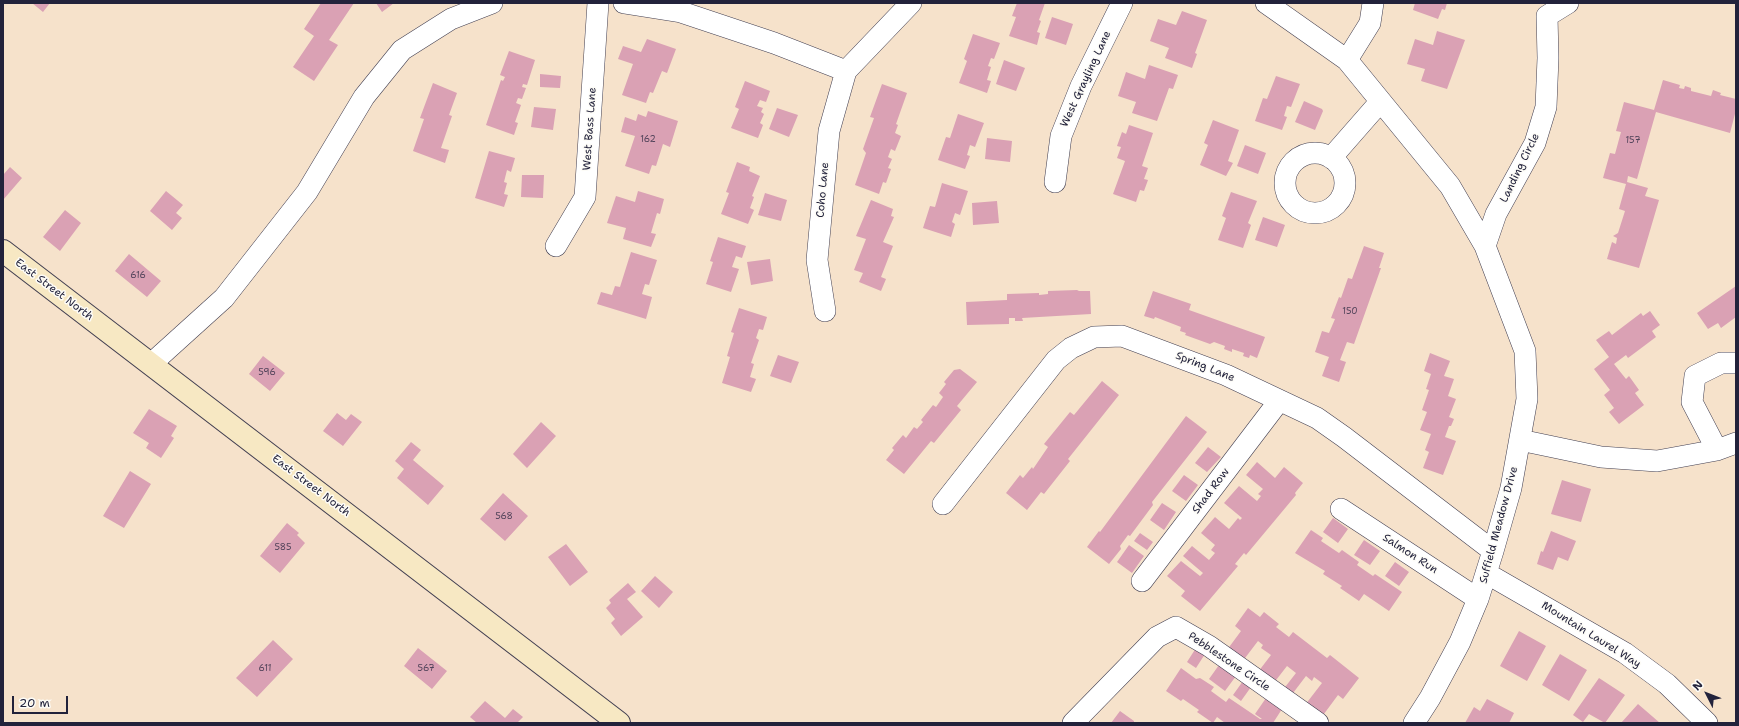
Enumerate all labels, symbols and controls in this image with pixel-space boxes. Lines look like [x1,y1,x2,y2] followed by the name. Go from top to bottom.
[1058,29,1114,129] street label: West Grayling Lane
[581,87,599,171] street label: West Bass Lane
[1498,131,1542,205] street label: Landing Circle
[640,135,656,145] house number: 162
[1626,136,1640,146] house number: 157
[814,162,832,218] street label: Coho Lane
[12,256,96,324] street label: East Street North
[130,271,146,281] house number: 616
[1342,307,1358,317] house number: 150
[1174,349,1236,385] street label: Spring Lane
[258,368,276,378] house number: 596
[269,452,353,520] street label: East Street North
[1477,465,1521,585] street label: Suffield Meadow Drive
[1190,466,1232,516] street label: Shad Row
[495,512,513,522] house number: 568
[1380,531,1440,577] street label: Salmon Run
[275,543,291,553] house number: 585
[1539,599,1643,671] street label: Mountain Laurel Way
[1185,630,1273,694] street label: Pebblestone Circle
[259,664,271,674] house number: 611
[418,664,434,674] house number: 567
[1687,674,1727,714] north arrow
[1689,677,1706,694] text: N
[14,688,70,714] scale bar
[19,695,50,711] text: 20 m

